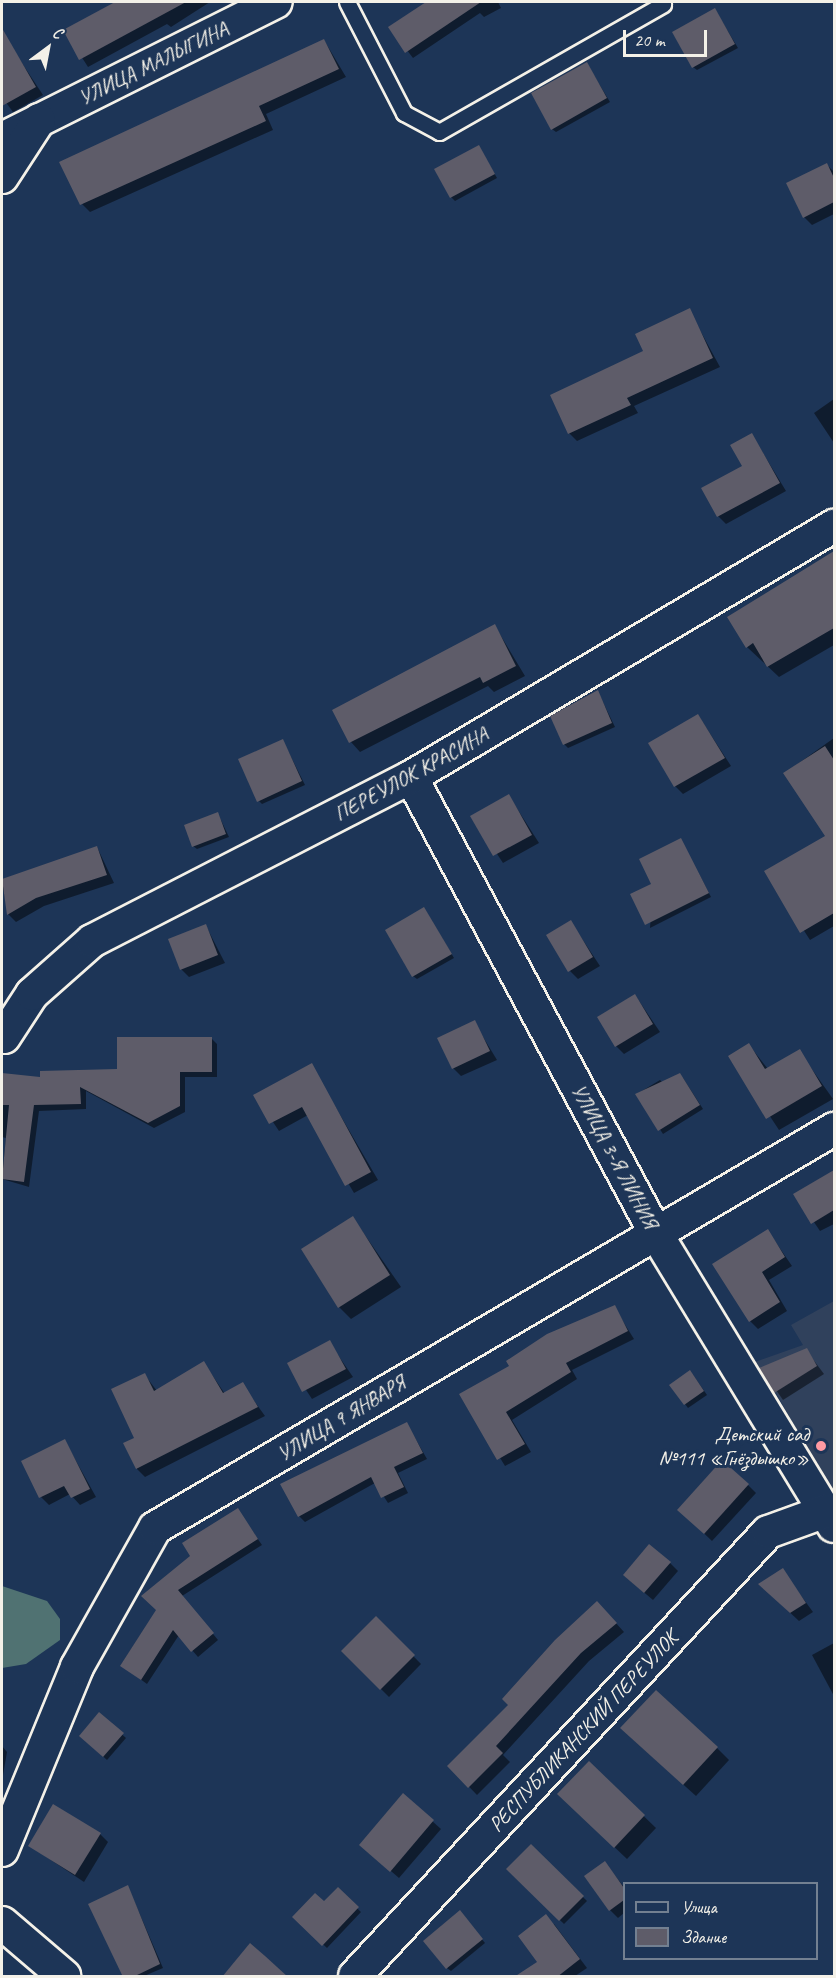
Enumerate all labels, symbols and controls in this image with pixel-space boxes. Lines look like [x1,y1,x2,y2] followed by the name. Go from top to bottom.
[75,16,231,110] street label: УЛИЦА МАЛЫГИНА
[18,18,78,78] north arrow
[626,18,710,56] scale bar
[49,22,66,43] text: С
[634,29,665,51] text: 20 m
[330,721,492,827] street label: ПЕРЕУЛОК КРАСИНА
[566,1079,664,1233] street label: УЛИЦА 3-Я ЛИНИЯ
[272,1370,410,1466] street label: УЛИЦА 9 ЯНВАРЯ
[659,1421,809,1471] place label: Детский сад №111 «Гнёздышко»
[814,1439,828,1453] marker: Детский сад №111 «Гнёздышко»
[483,1625,683,1837] street label: РЕСПУБЛИКАНСКИЙ ПЕРЕУЛОК
[623,1882,818,1960] legend
[681,1896,717,1918] text: Улица
[681,1926,726,1948] text: Здание

